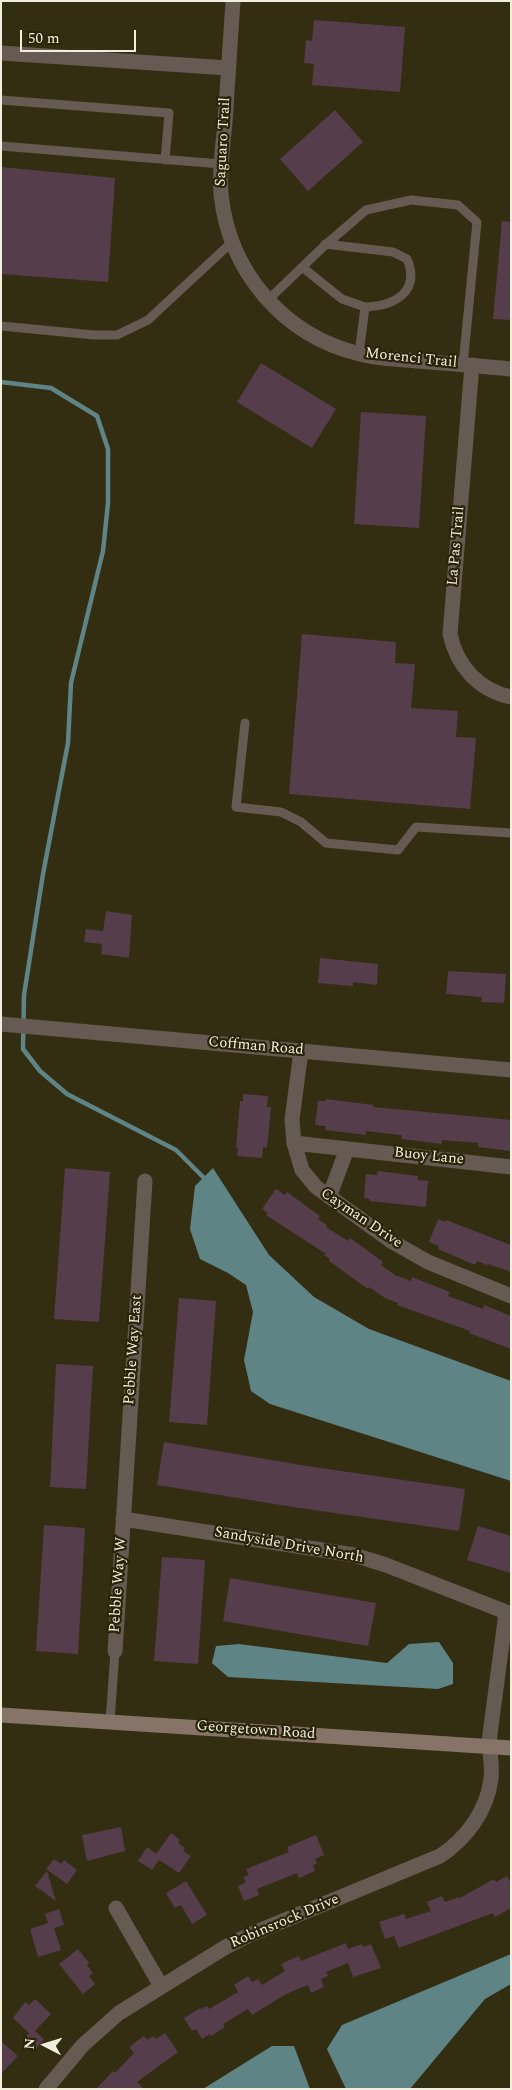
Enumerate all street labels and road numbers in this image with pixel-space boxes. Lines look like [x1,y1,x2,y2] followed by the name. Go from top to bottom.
[213,97,235,187] street label: Saguaro Trail
[364,345,458,373] street label: Morenci Trail
[445,506,469,586] street label: La Pas Trail
[208,1034,304,1060] street label: Coffman Road
[393,1144,465,1170] street label: Buoy Lane
[317,1185,405,1253] street label: Cayman Drive
[121,1294,147,1406] street label: Pebble Way East
[213,1524,365,1568] street label: Sandyside Drive North
[107,1536,131,1634] street label: Pebble Way W
[196,1718,316,1744] street label: Georgetown Road
[228,1891,342,1953] street label: Robinsrock Drive

